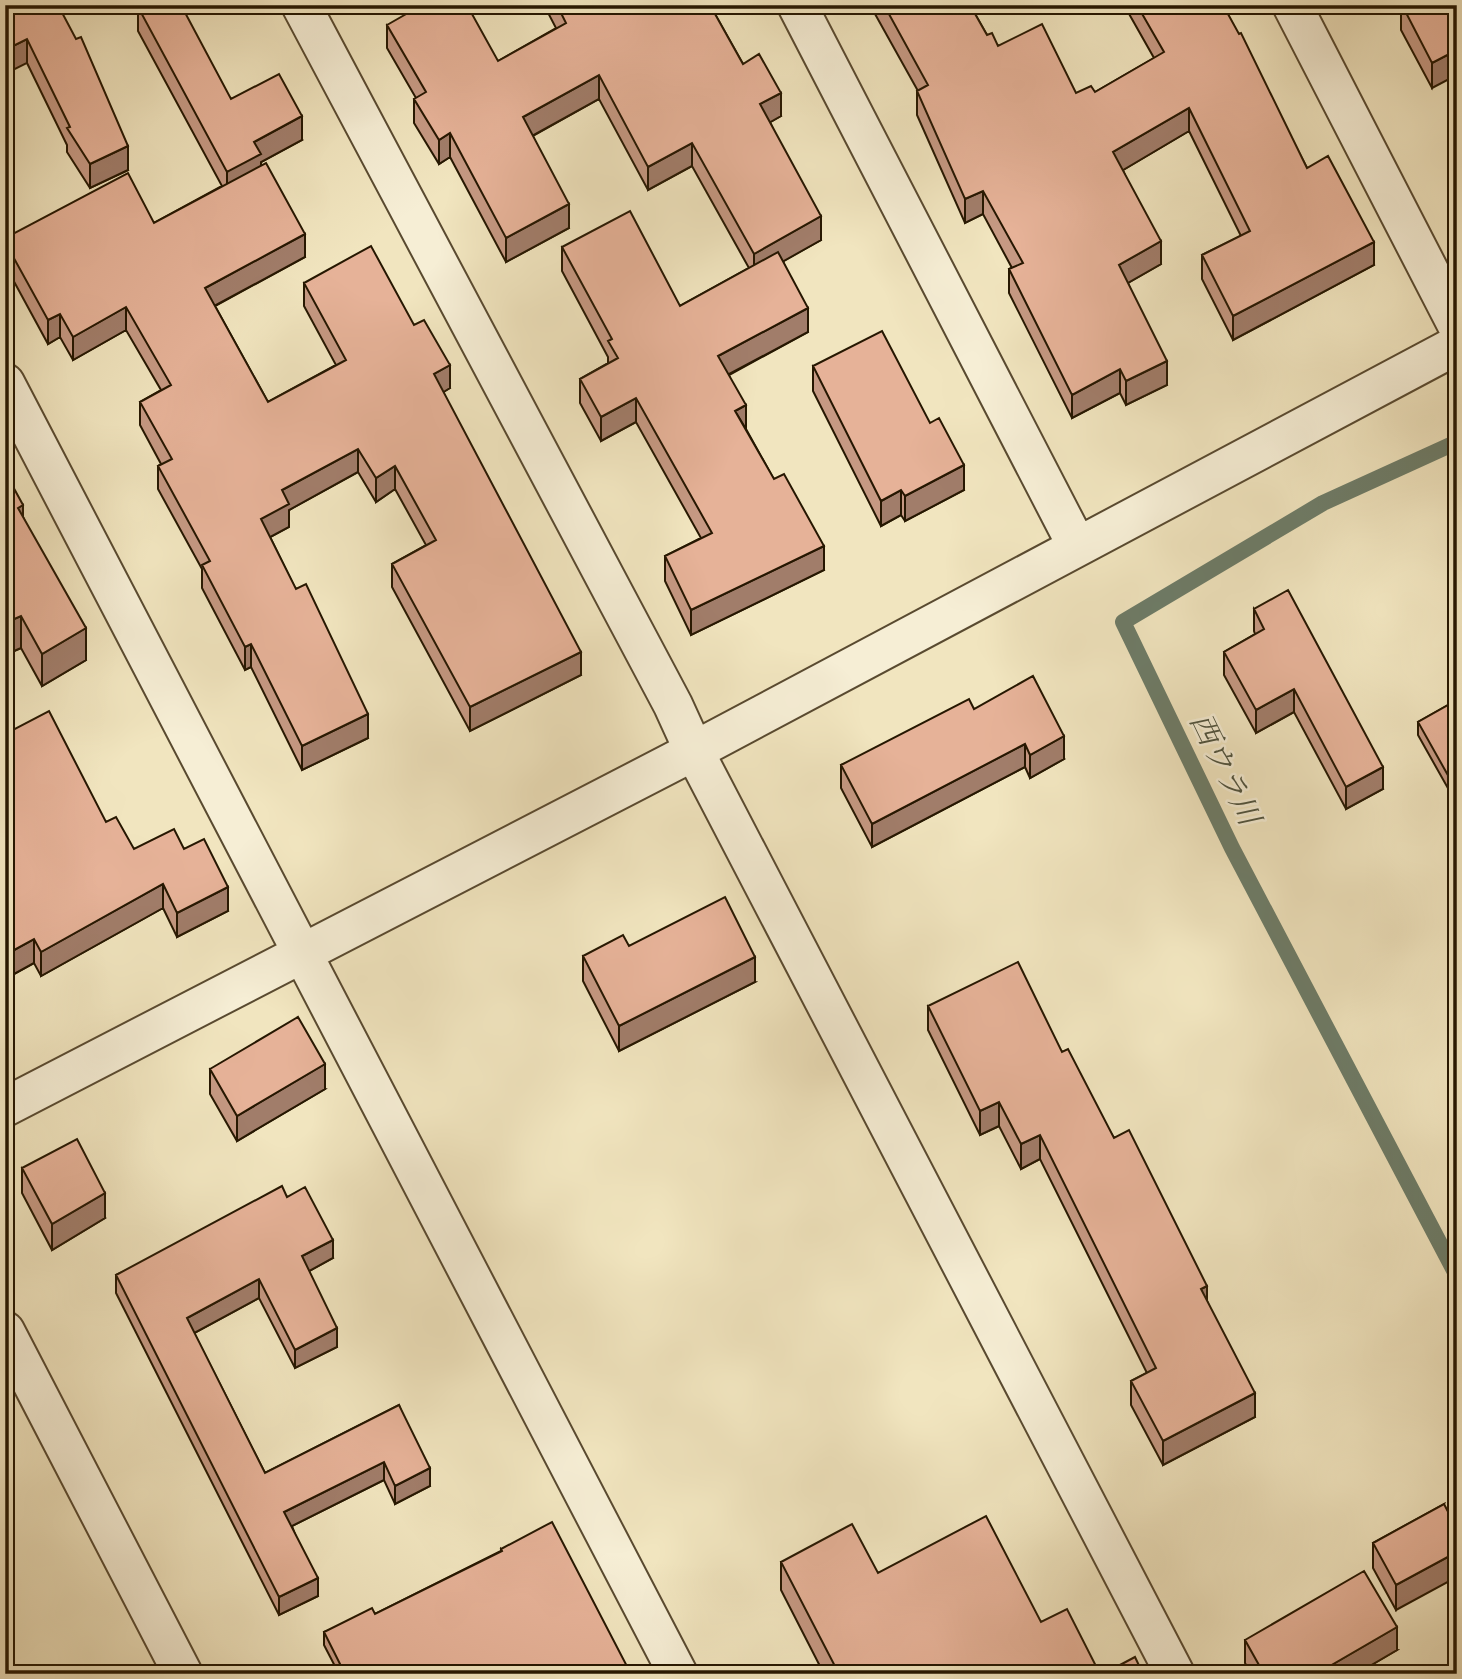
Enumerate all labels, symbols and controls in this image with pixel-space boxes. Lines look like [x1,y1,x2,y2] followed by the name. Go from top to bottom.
[1180,705,1273,835] water label: 西ウラ川

